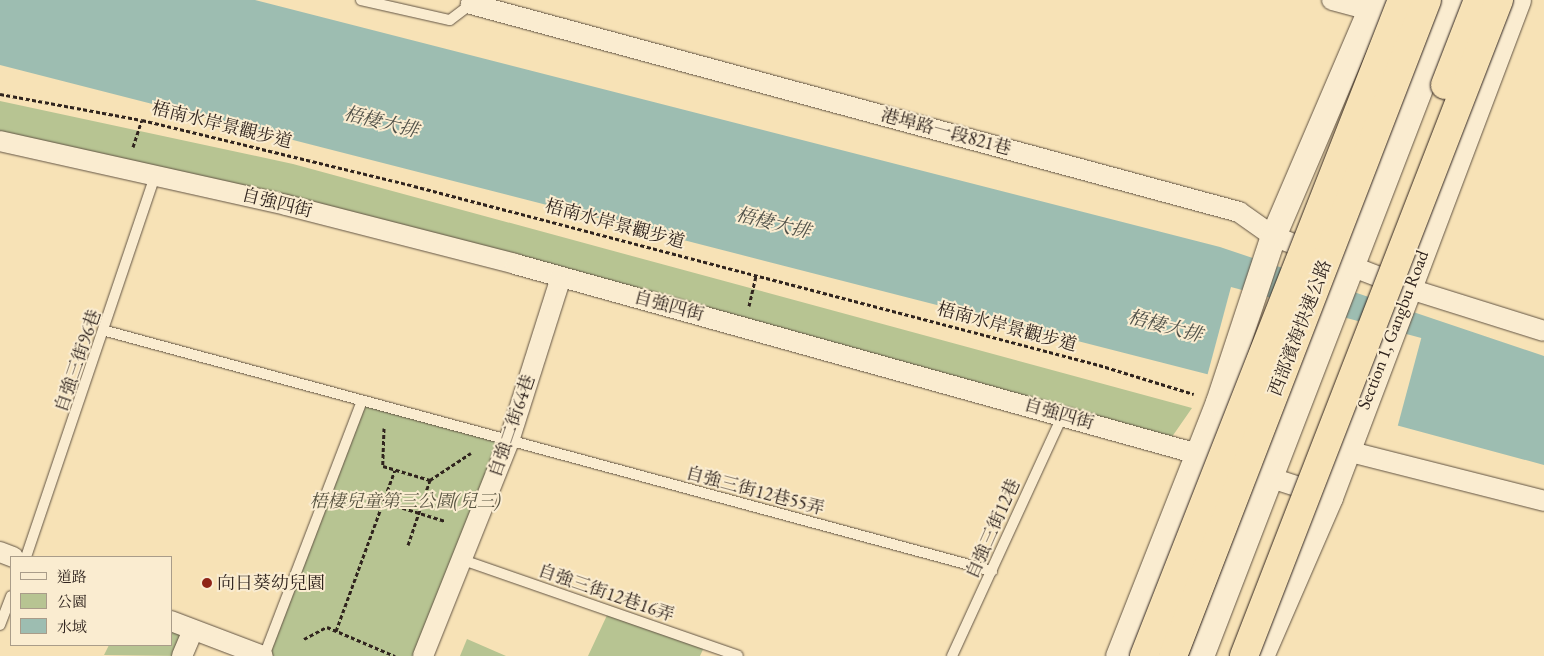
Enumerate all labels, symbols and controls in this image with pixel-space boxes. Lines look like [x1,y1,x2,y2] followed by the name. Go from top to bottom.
[150,97,294,153] street label: 梧南水岸景觀步道
[341,102,421,142] water label: 梧棲大排
[879,104,1013,160] street label: 港埠路一段821巷
[239,184,315,222] street label: 自強四街
[543,195,687,253] street label: 梧南水岸景觀步道
[733,203,813,243] water label: 梧棲大排
[1353,247,1433,413] street label: Section 1, Gangbu Road
[1264,257,1336,399] street label: 西部濱海快速公路
[631,286,707,326] street label: 自強四街
[935,298,1079,356] street label: 梧南水岸景觀步道
[1125,305,1205,347] water label: 梧棲大排
[50,307,106,415] street label: 自強三街96巷
[484,372,540,480] street label: 自強二街64巷
[1021,394,1097,434] street label: 自強四街
[683,462,827,520] street label: 自強三街12巷55弄
[961,476,1025,582] street label: 自強三街12巷
[309,490,501,512] park label: 梧棲兒童第三公園(兒三)
[10,556,172,646] legend
[535,560,677,626] street label: 自強三街12巷16弄
[57,567,87,586] text: 道路
[217,572,325,594] place label: 向日葵幼兒園
[201,577,213,589] marker: 向日葵幼兒園
[57,592,87,611] text: 公園
[57,617,87,636] text: 水域

